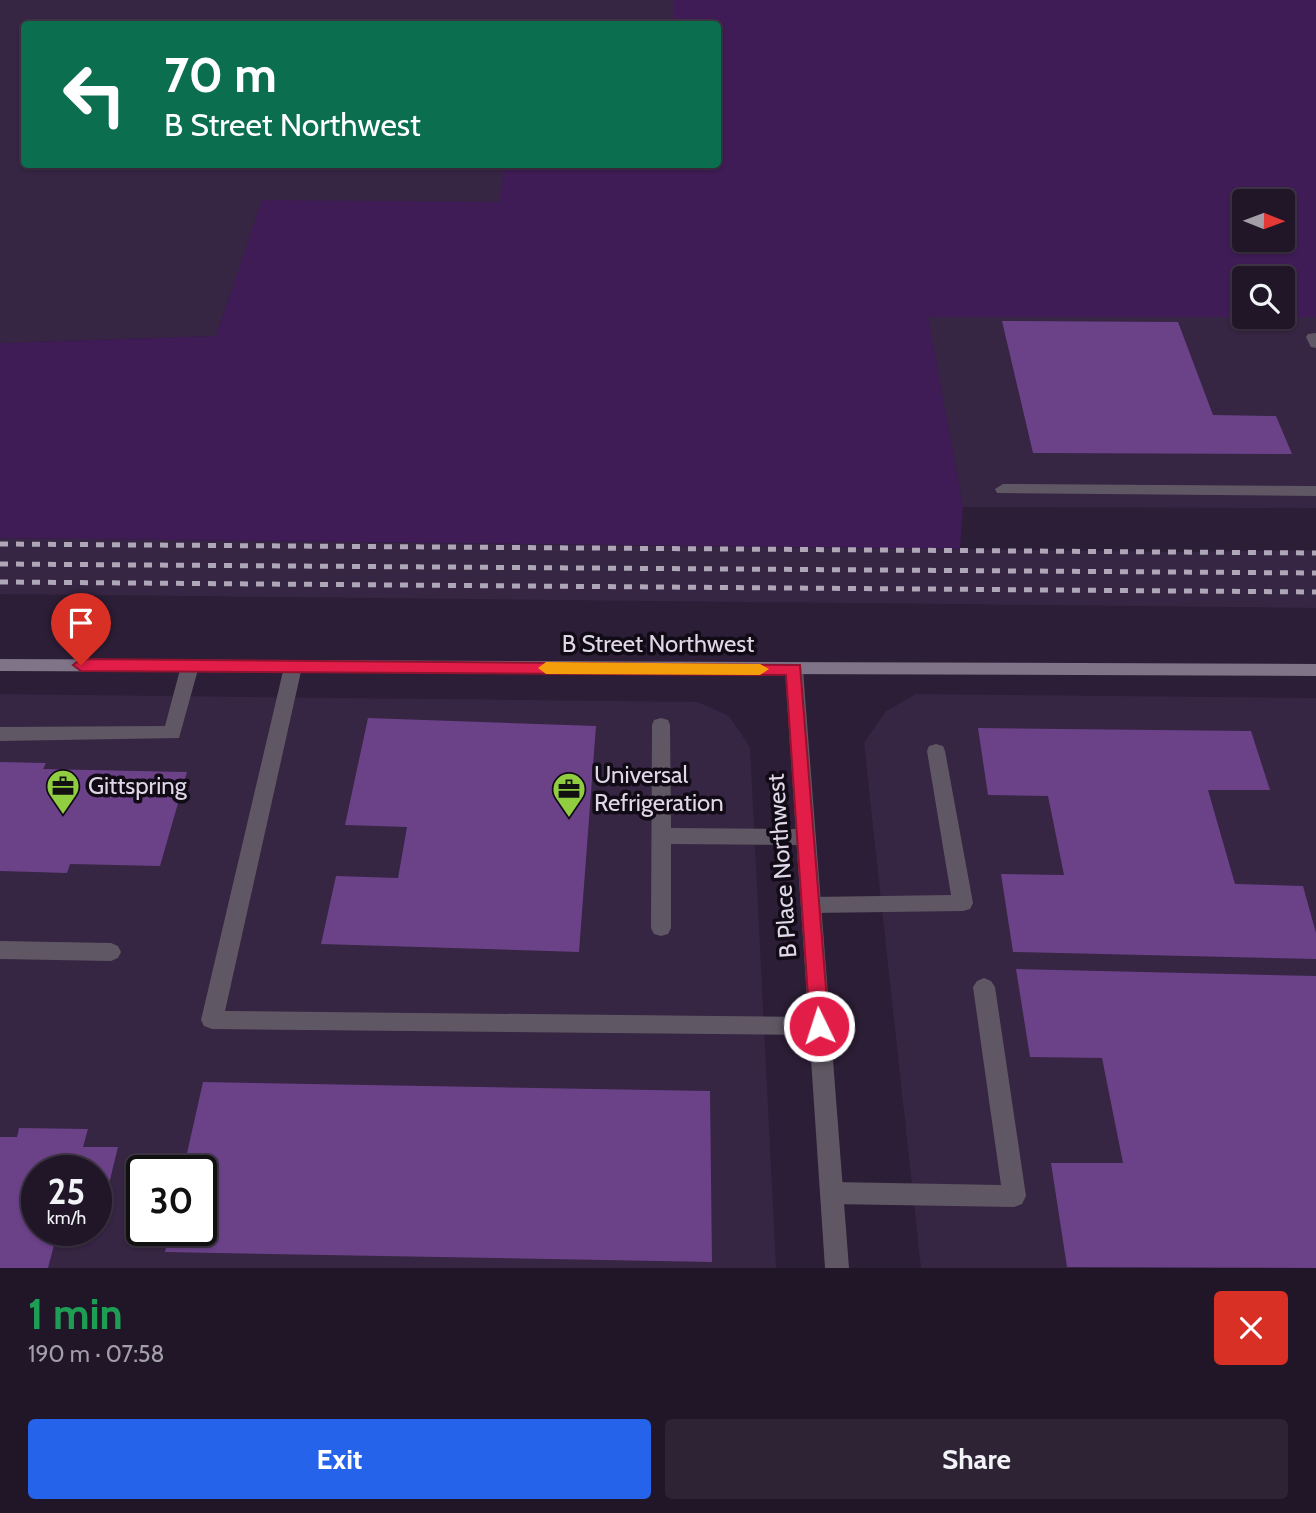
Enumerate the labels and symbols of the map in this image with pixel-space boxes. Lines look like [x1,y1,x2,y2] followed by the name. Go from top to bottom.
[1232,189,1295,252] north arrow
[51,593,111,665] pin
[562,629,754,658] street label: B Street Northwest
[594,760,724,817] place label: Universal Refrigeration
[44,767,82,816] office icon: Gittspring
[550,770,588,819] office icon: Universal Refrigeration
[88,771,188,800] place label: Gittspring
[761,773,802,959] street label: B Place Northwest
[782,989,856,1063] position arrow
[126,1155,217,1246] speed limit sign: 30

